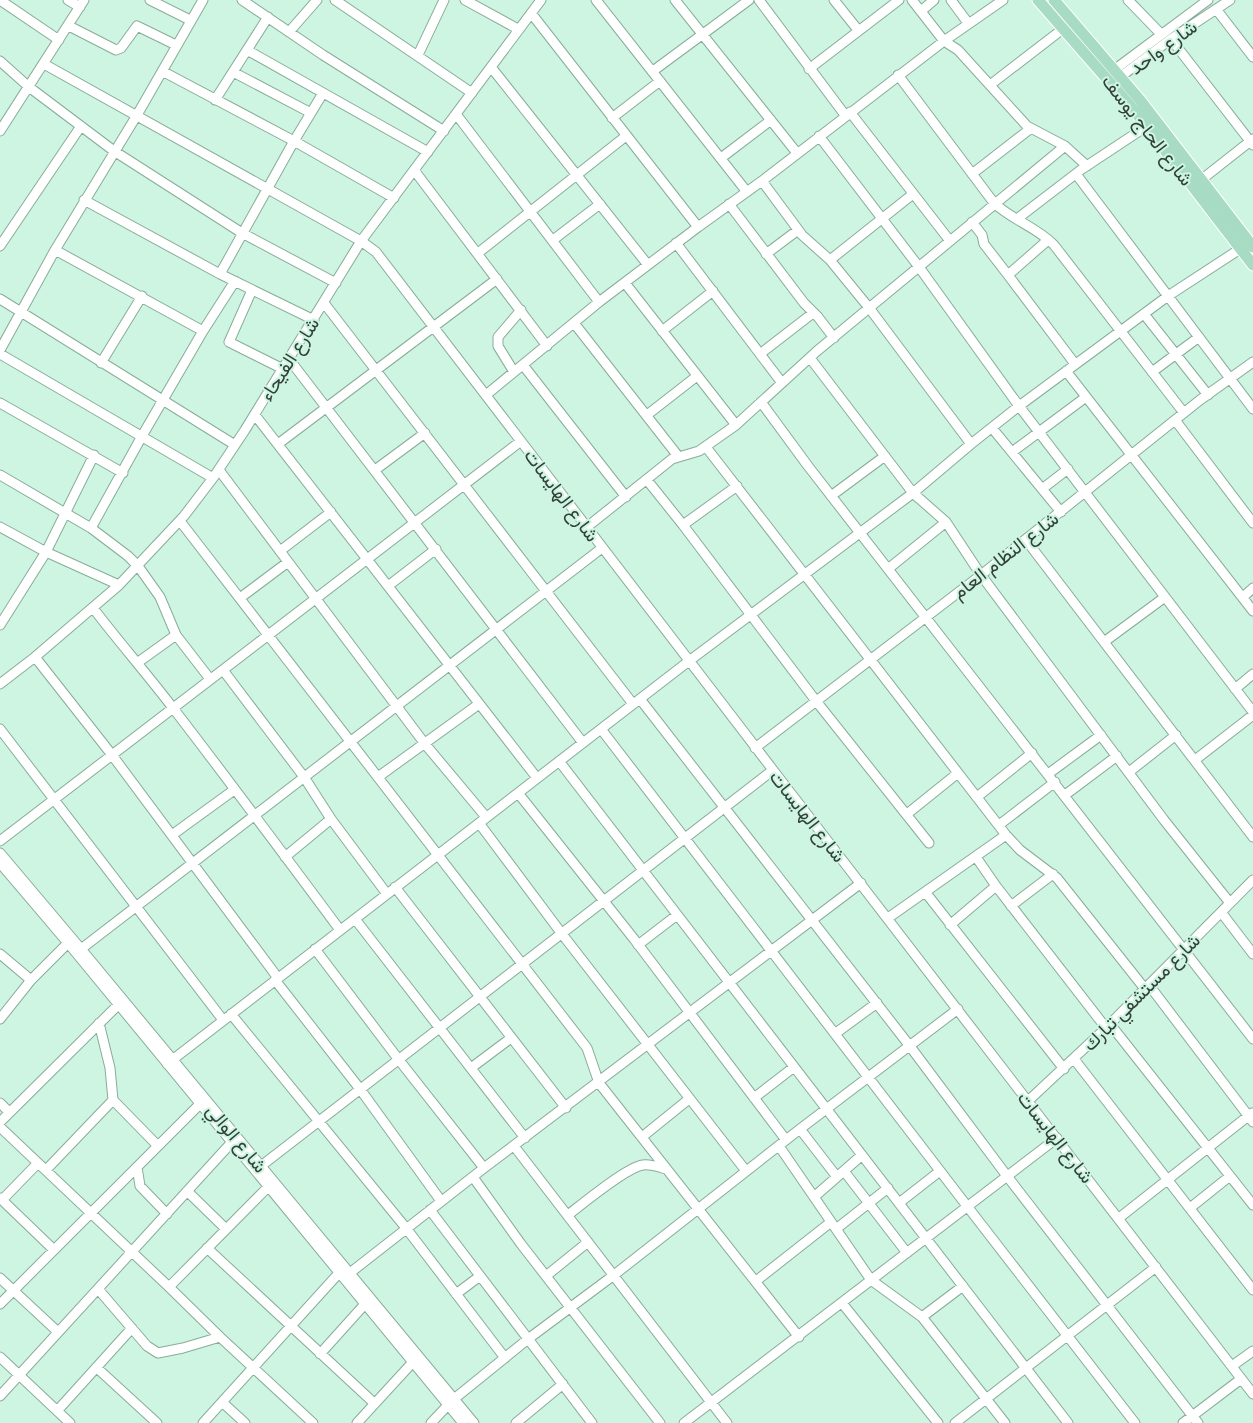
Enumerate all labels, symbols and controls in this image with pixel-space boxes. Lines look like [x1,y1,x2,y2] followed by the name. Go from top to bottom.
[1124,14,1202,80] street label: شارع واحد
[1096,69,1199,191] street label: شارع الحاج يوسف
[254,313,325,406] street label: شارع الفيحاء
[518,444,605,547] street label: شارع الهايسات
[947,506,1064,605] street label: شارع النظام العام
[764,765,851,867] street label: شارع الهايسات
[1077,928,1208,1059] street label: شارع مستشفي تبارك
[1012,1086,1099,1188] street label: شارع الهايسات
[198,1099,273,1180] street label: شارع الوالي

